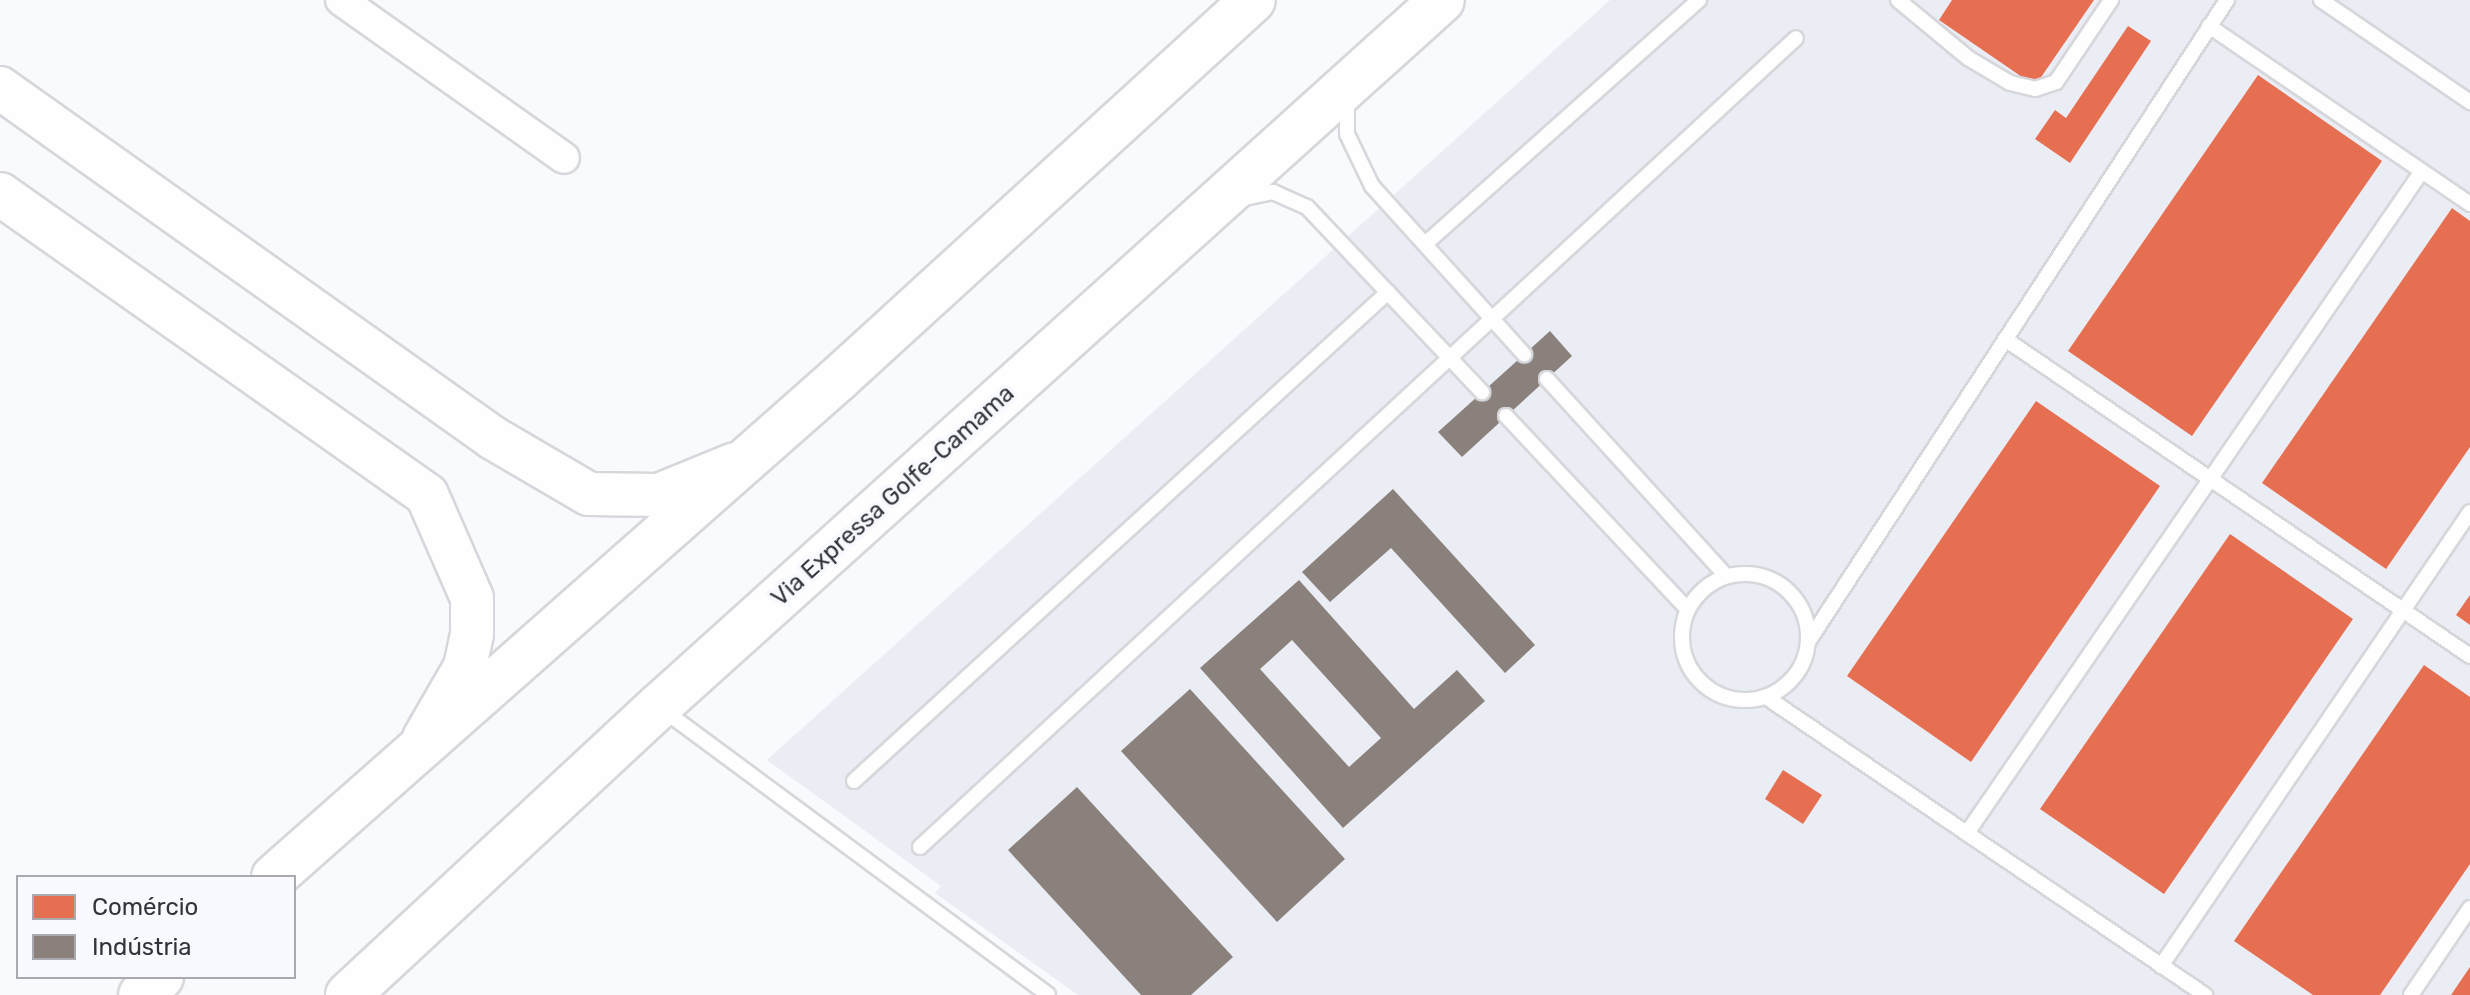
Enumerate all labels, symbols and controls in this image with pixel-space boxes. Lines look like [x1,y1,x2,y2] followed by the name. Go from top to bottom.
[766,379,1020,613] street label: Via Expressa Golfe-Camama
[16,875,296,979] legend
[92,893,198,921] text: Comércio
[92,933,192,961] text: Indústria

